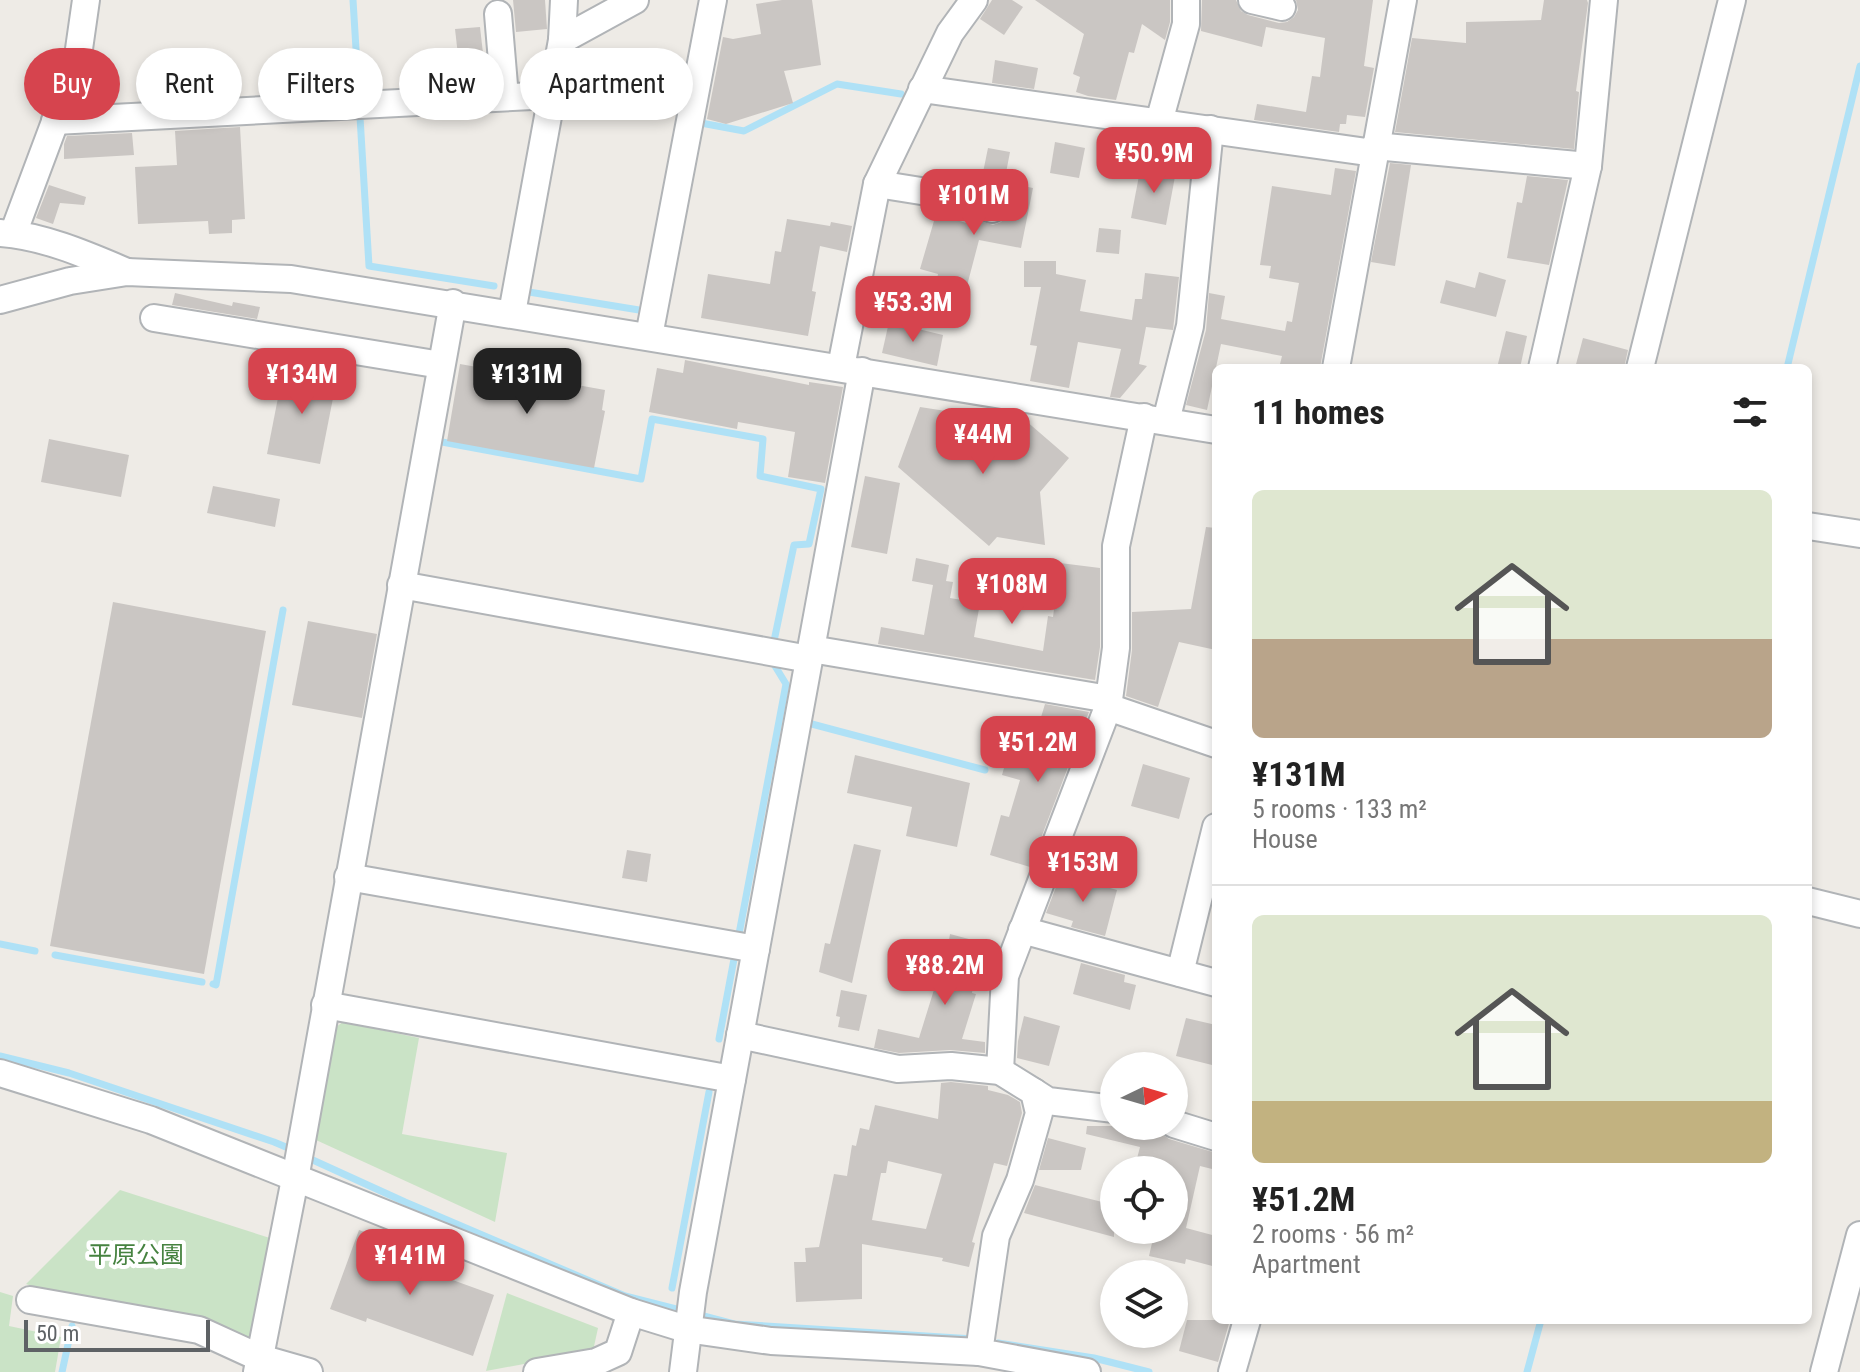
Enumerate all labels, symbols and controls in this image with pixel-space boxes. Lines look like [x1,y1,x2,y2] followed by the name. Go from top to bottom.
[24,48,120,120] chip: Buy
[136,48,242,120] chip: Rent
[258,48,383,120] chip: Filters
[399,48,504,120] chip: New
[520,48,693,120] chip: Apartment
[1089,127,1219,195] pin: ¥50.9M
[1114,138,1194,168] text: ¥50.9M
[918,169,1030,237] pin: ¥101M
[938,180,1010,210] text: ¥101M
[848,276,978,344] pin: ¥53.3M
[873,287,953,317] text: ¥53.3M
[246,348,358,416] pin: ¥134M
[471,348,583,416] pin: ¥131M
[266,359,338,389] text: ¥134M
[491,359,563,389] text: ¥131M
[1728,390,1772,434] icon: filters
[1252,392,1385,432] text: 11 homes
[936,408,1030,476] pin: ¥44M
[954,419,1012,449] text: ¥44M
[1440,542,1584,686] icon: home
[956,558,1068,626] pin: ¥108M
[976,569,1048,599] text: ¥108M
[973,716,1103,784] pin: ¥51.2M
[998,727,1078,757] text: ¥51.2M
[1252,754,1345,794] text: ¥131M
[1252,794,1427,824] text: 5 rooms · 133 m²
[1252,824,1318,854] text: House
[1027,836,1139,904] pin: ¥153M
[1047,847,1119,877] text: ¥153M
[880,939,1010,1007] pin: ¥88.2M
[905,950,985,980] text: ¥88.2M
[1440,967,1584,1111] icon: home
[1100,1052,1188,1140] north arrow
[1100,1052,1188,1348] map controls
[1100,1156,1188,1244] button: locate
[1252,1179,1355,1219] text: ¥51.2M
[1252,1219,1414,1249] text: 2 rooms · 56 m²
[354,1229,466,1297] pin: ¥141M
[374,1240,446,1270] text: ¥141M
[88,1241,184,1269] park label: 平原公園
[1252,1249,1361,1279] text: Apartment
[1100,1260,1188,1348] button: layers
[24,1316,210,1352] scale bar
[36,1321,79,1346] text: 50 m

